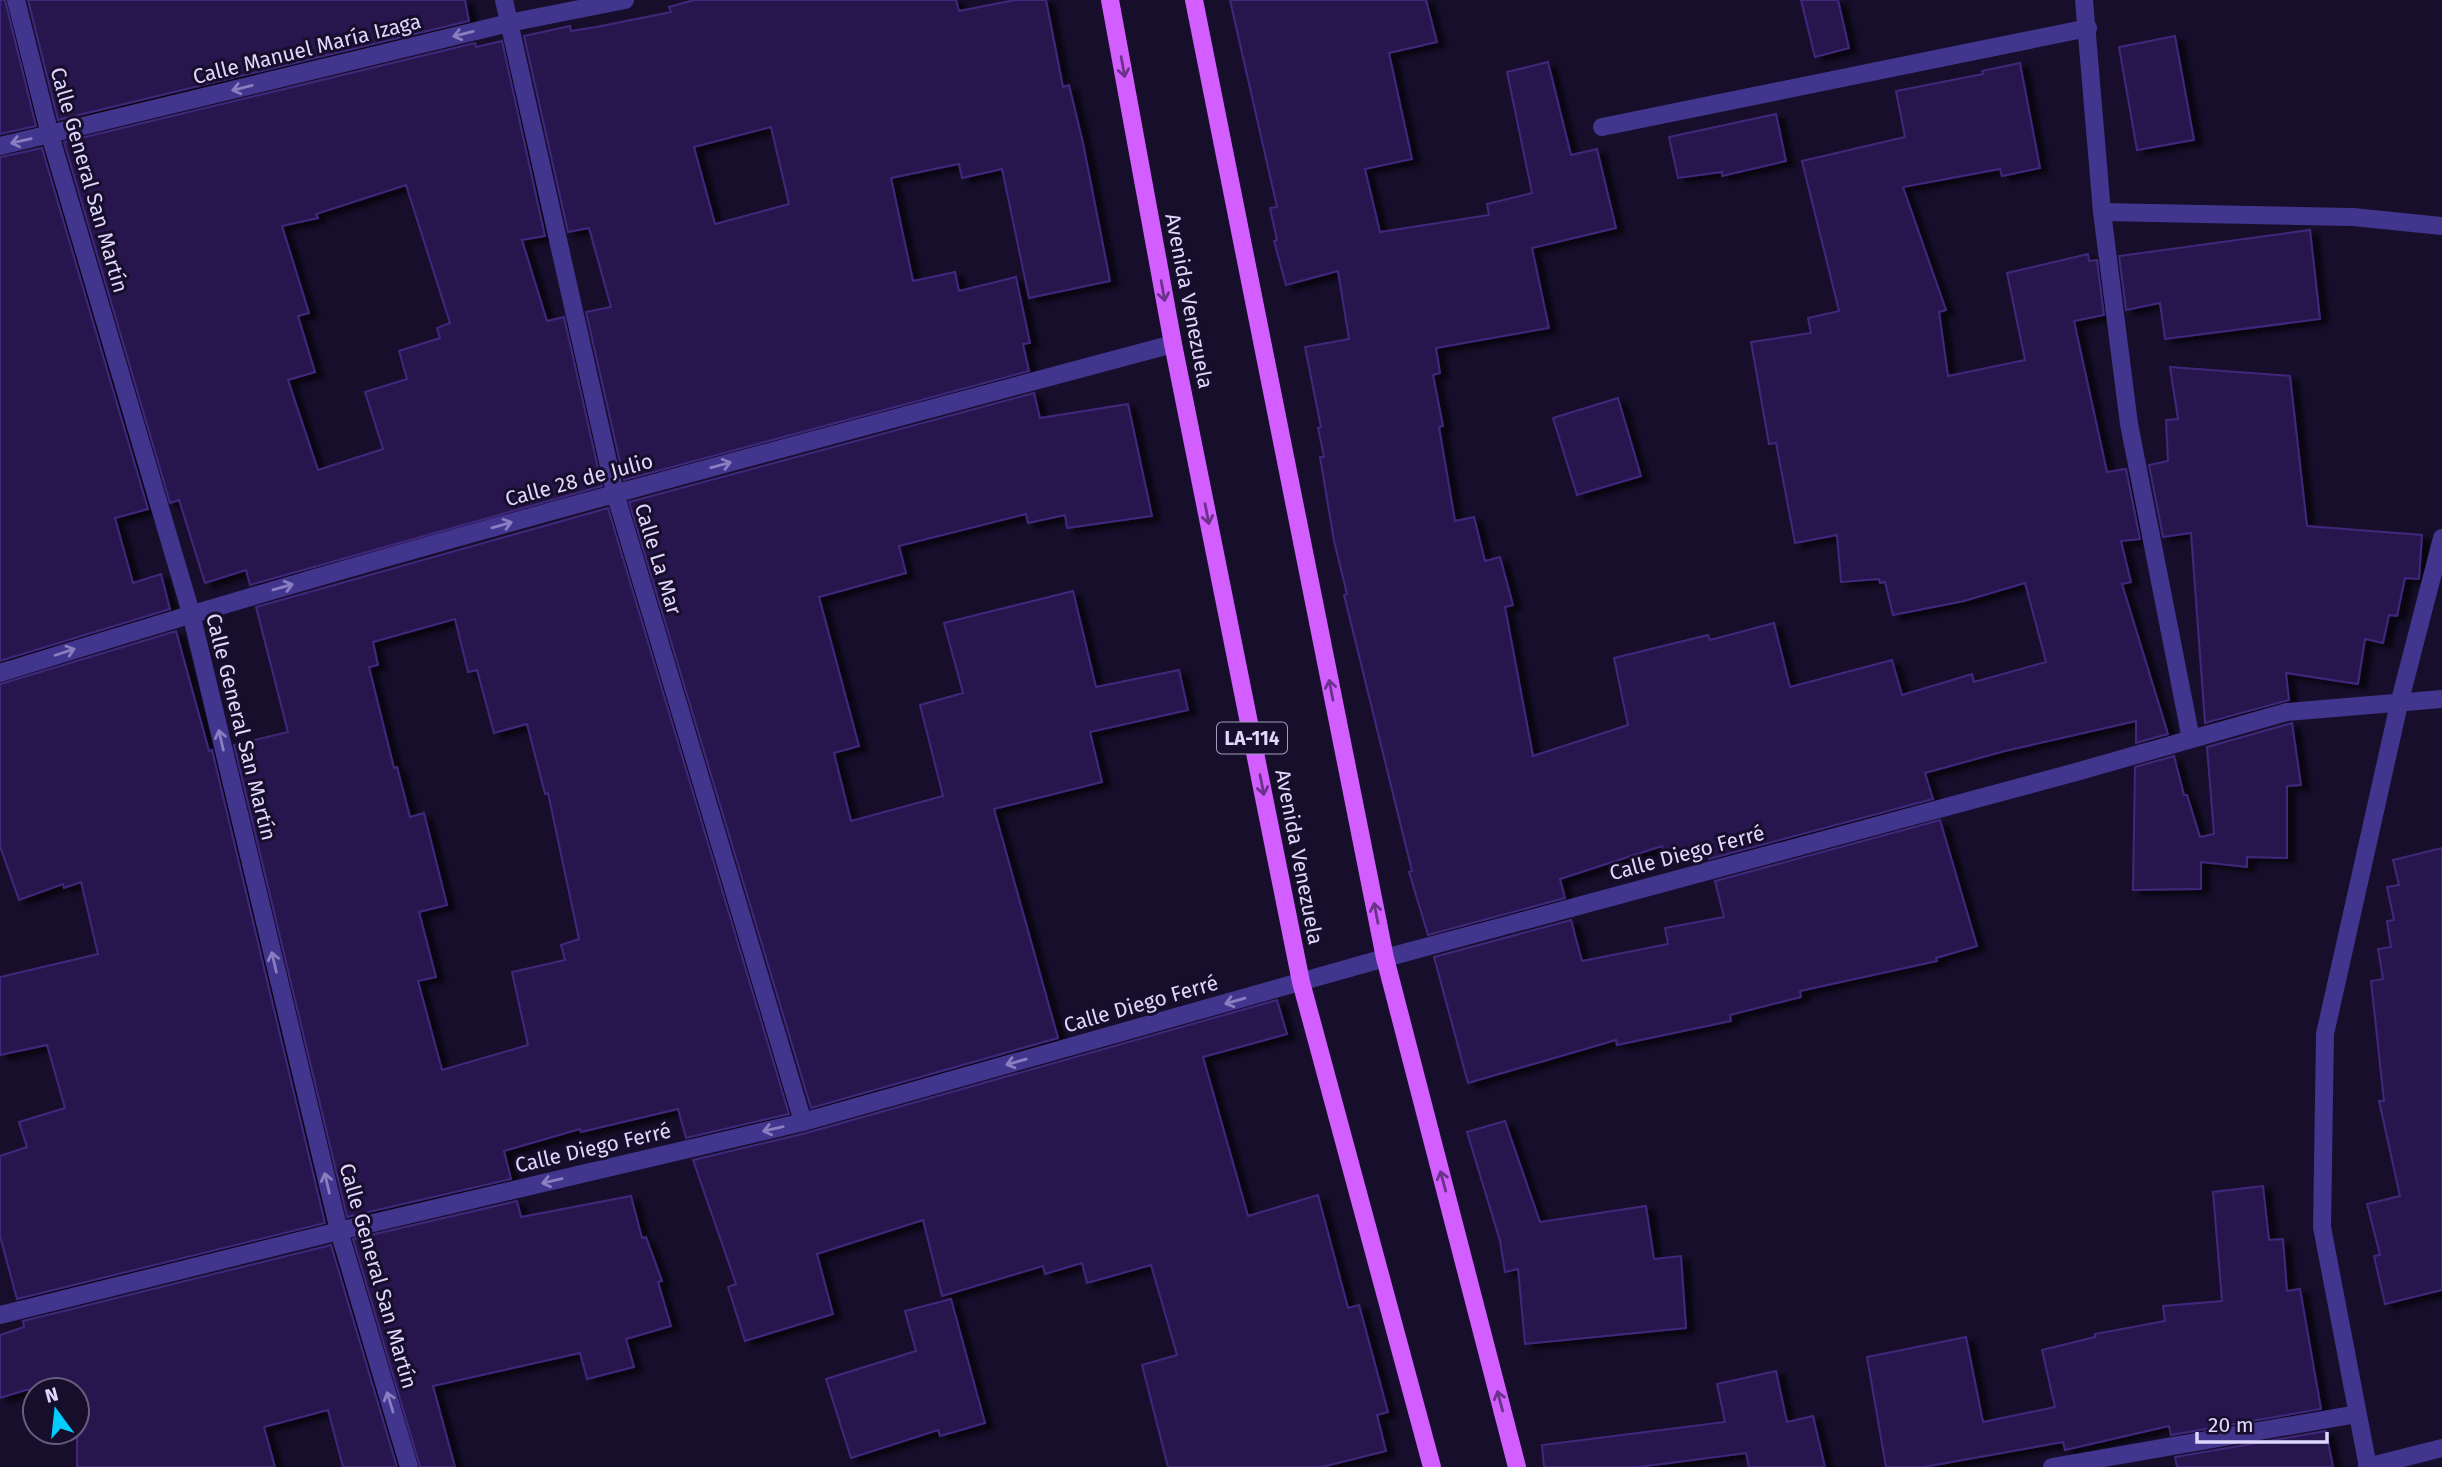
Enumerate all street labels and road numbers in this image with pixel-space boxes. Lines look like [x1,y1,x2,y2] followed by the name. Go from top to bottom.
[190,8,424,90] street label: Calle Manuel María Izaga
[44,64,134,296] street label: Calle General San Martín
[1159,211,1219,391] street label: Avenida Venezuela
[502,448,656,512] street label: Calle 28 de Julio
[629,500,687,618] street label: Calle La Mar
[200,611,282,843] street label: Calle General San Martín
[1217,722,1287,754] road number: LA-114
[1269,767,1329,947] street label: Avenida Venezuela
[1607,820,1767,886] street label: Calle Diego Ferré
[1061,970,1221,1038] street label: Calle Diego Ferré
[512,1117,674,1179] street label: Calle Diego Ferré
[333,1160,423,1392] street label: Calle General San Martín

